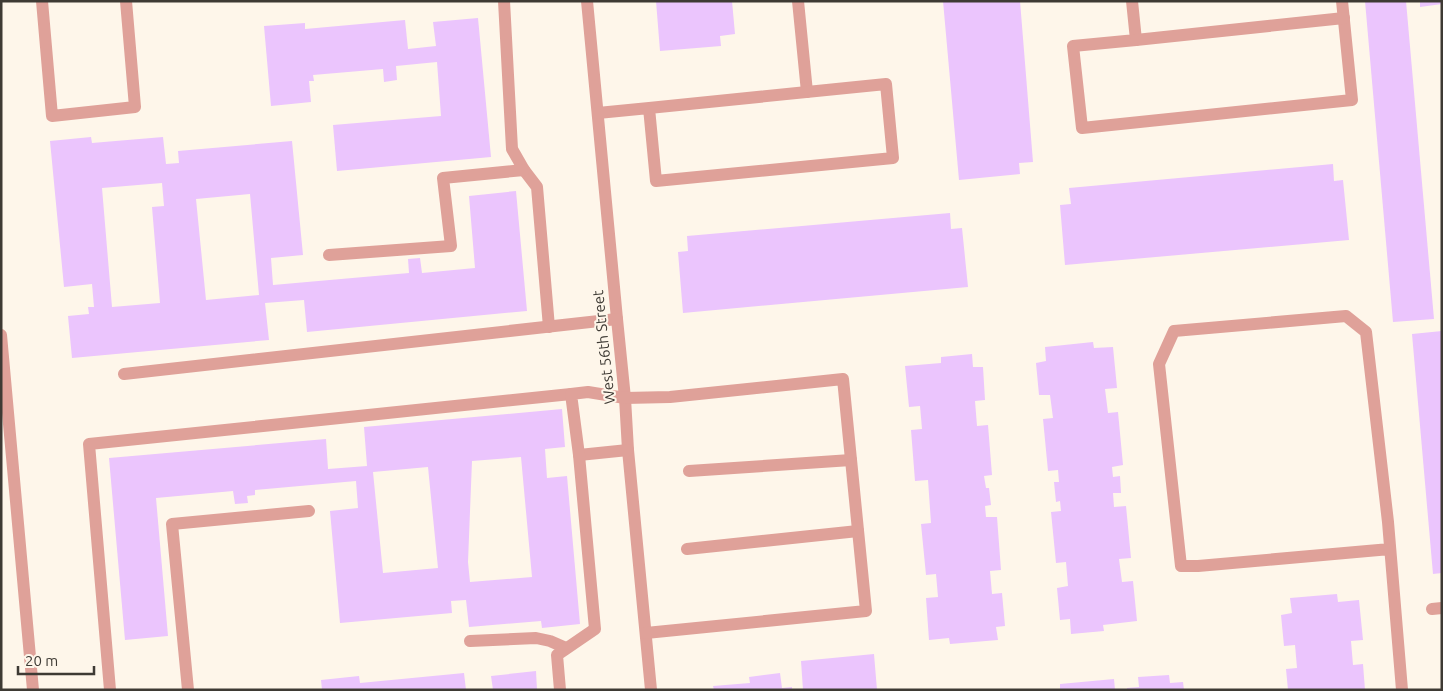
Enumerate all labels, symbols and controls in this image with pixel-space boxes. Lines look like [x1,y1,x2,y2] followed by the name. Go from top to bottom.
[589,289,618,405] street label: West 56th Street
[18,644,94,676] scale bar
[25,652,58,669] text: 20 m

